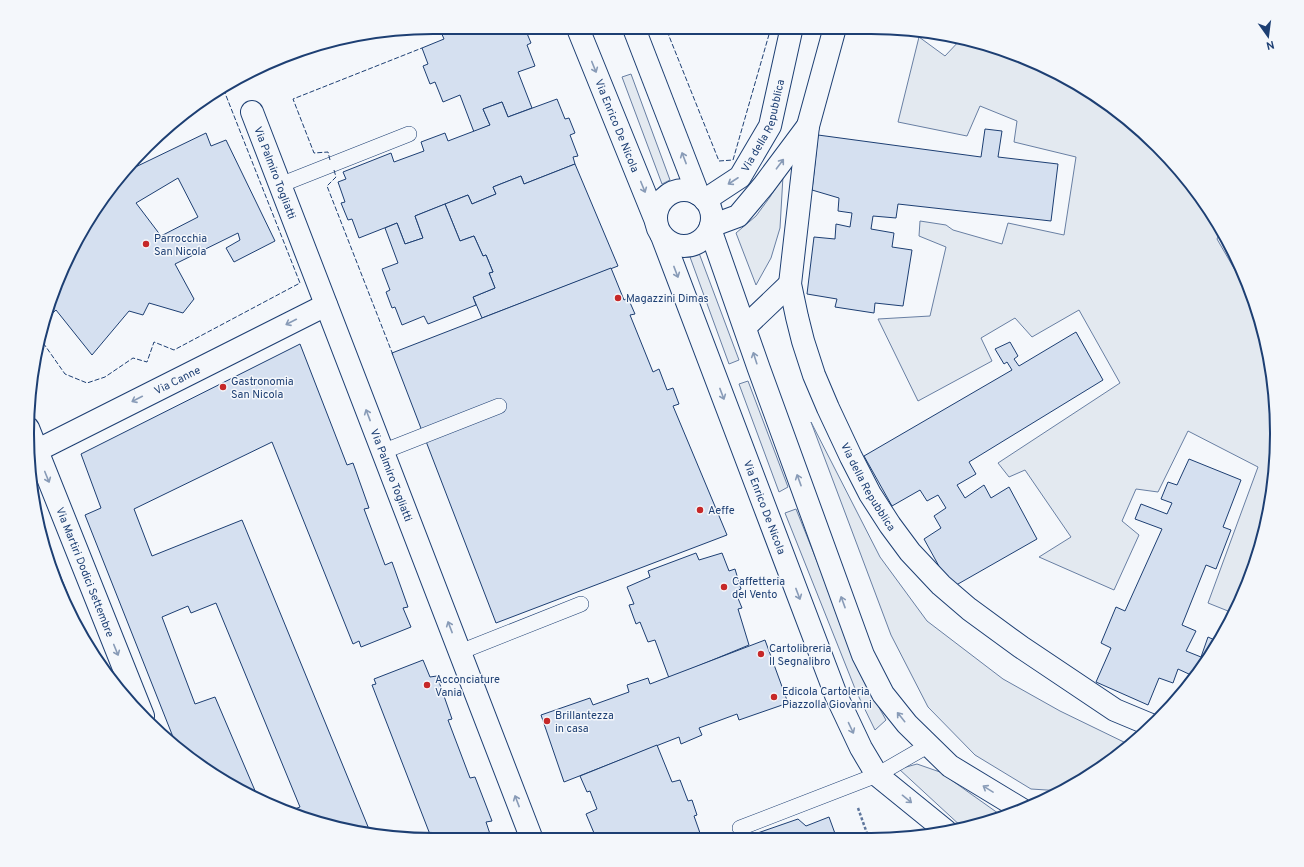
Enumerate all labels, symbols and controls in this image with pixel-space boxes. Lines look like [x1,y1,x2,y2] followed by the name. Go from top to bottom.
[1248,16,1288,56] north arrow
[1265,37,1276,52] text: N
[590,60,598,72] one-way arrow
[591,77,642,175] street label: Via Enrico De Nicola
[739,78,788,175] street label: Via della Repubblica
[250,125,299,221] street label: Via Palmiro Togliatti
[679,152,687,164] one-way arrow
[775,159,784,170] one-way arrow
[728,177,739,185] one-way arrow
[639,181,647,193] one-way arrow
[154,232,207,259] place label: Parrocchia San Nicola
[141,239,151,249] marker: Parrocchia San Nicola
[672,266,680,278] one-way arrow
[626,292,709,306] place label: Magazzini Dimas
[613,293,623,303] marker: Magazzini Dimas
[285,319,297,326] one-way arrow
[751,351,758,364] one-way arrow
[152,363,203,398] street label: Via Canne
[231,375,294,402] place label: Gastronomia San Nicola
[218,382,228,392] marker: Gastronomia San Nicola
[719,387,727,399] one-way arrow
[131,396,143,404] one-way arrow
[364,409,371,421] one-way arrow
[367,427,415,524] street label: Via Palmiro Togliatti
[837,441,898,534] street label: Via della Repubblica
[740,458,788,557] street label: Via Enrico De Nicola
[44,470,52,482] one-way arrow
[794,474,802,486] one-way arrow
[708,504,735,518] place label: Aeffe
[52,505,117,640] street label: Via Martiri Dodici Settembre
[695,505,705,515] marker: Aeffe
[732,575,785,602] place label: Caffetteria del Vento
[719,582,729,592] marker: Caffetteria del Vento
[794,587,802,599] one-way arrow
[839,596,847,608] one-way arrow
[446,622,454,634] one-way arrow
[769,642,832,669] place label: Cartolibreria Il Segnalibro
[113,643,121,655] one-way arrow
[756,649,766,659] marker: Cartolibreria Il Segnalibro
[435,673,500,700] place label: Acconciature Vania
[422,680,432,690] marker: Acconciature Vania
[782,685,872,712] place label: Edicola Cartoleria Piazzolla Giovanni
[769,692,779,702] marker: Edicola Cartoleria Piazzolla Giovanni
[555,709,614,736] place label: Brillantezza in casa
[897,712,906,723] one-way arrow
[542,716,552,726] marker: Brillantezza in casa
[848,721,855,733] one-way arrow
[982,784,994,792] one-way arrow
[513,795,521,807] one-way arrow
[902,795,913,803] one-way arrow

